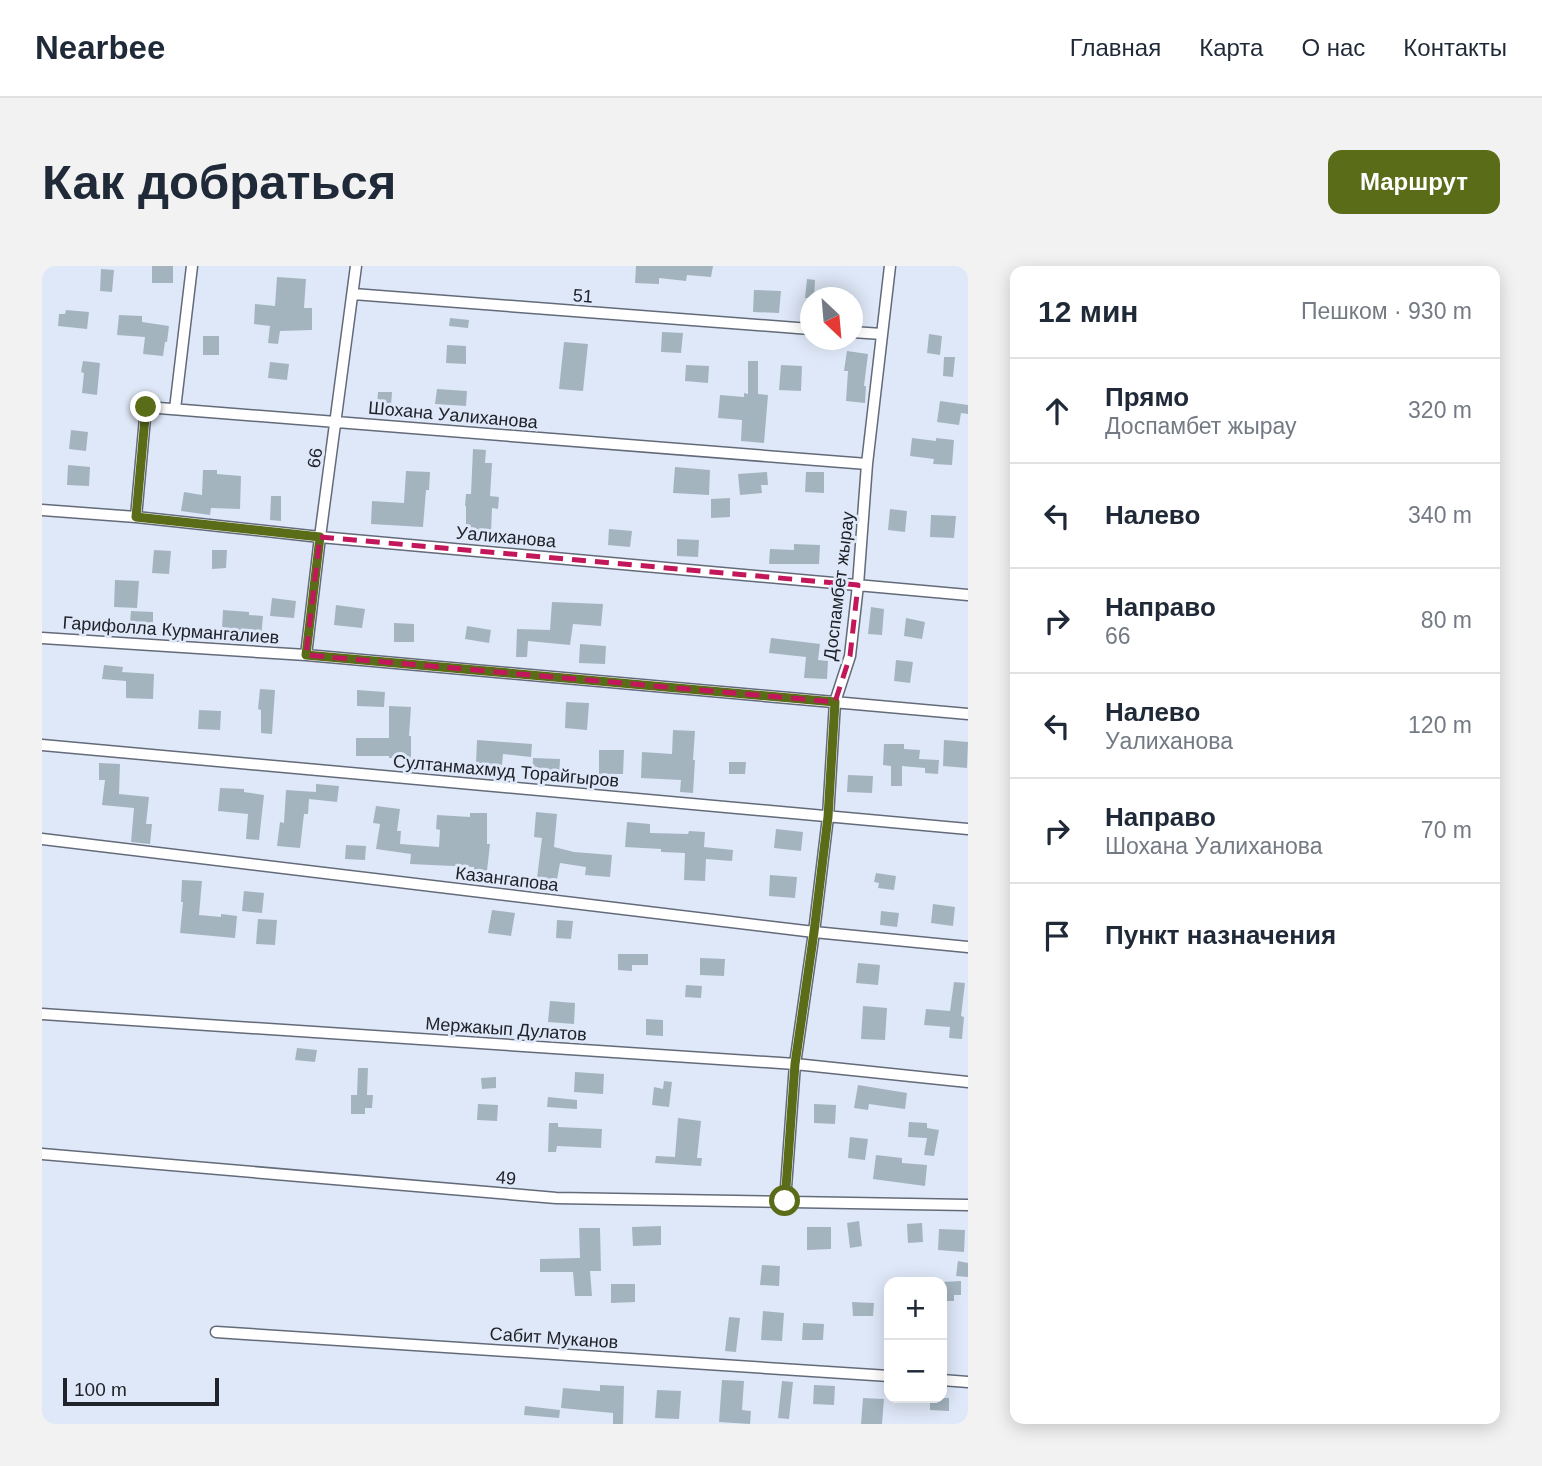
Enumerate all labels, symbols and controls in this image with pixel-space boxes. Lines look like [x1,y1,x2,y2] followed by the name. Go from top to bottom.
[35,29,165,66] text: Nearbee
[1070,34,1161,61] text: Главная
[1199,34,1263,61] text: Карта
[1301,34,1365,61] text: О нас
[1403,34,1507,61] text: Контакты
[1328,150,1500,214] button: Маршрут
[42,155,396,209] text: Как добраться
[572,285,594,307] street label: 51
[800,287,863,350] north arrow
[1038,295,1138,328] text: 12 мин
[1301,298,1472,324] text: Пешком · 930 m
[1105,382,1189,412] text: Прямо
[130,391,161,422] route end
[1038,392,1076,430] icon: ahead
[1408,397,1472,423] text: 320 m
[367,398,540,432] street label: Шохана Уалиханова
[1105,413,1297,439] text: Доспамбет жырау
[304,447,326,469] street label: 66
[1038,497,1076,535] icon: left
[1105,500,1200,530] text: Налево
[1408,502,1472,528] text: 340 m
[820,510,858,662] street label: Доспамбет жырау
[455,523,558,551] street label: Уалиханова
[1105,592,1216,622] text: Направо
[1038,602,1076,640] icon: right
[1421,607,1472,633] text: 80 m
[62,612,280,648] street label: Гарифолла Курмангалиев
[1105,623,1131,649] text: 66
[1105,697,1200,727] text: Налево
[1038,707,1076,745] icon: left
[1408,712,1472,738] text: 120 m
[1105,728,1233,754] text: Уалиханова
[392,751,620,791] street label: Султанмахмуд Торайгыров
[1105,802,1216,832] text: Направо
[1038,812,1076,850] icon: right
[1421,817,1472,843] text: 70 m
[1105,833,1322,859] text: Шохана Уалиханова
[454,863,561,895] street label: Казангапова
[1038,917,1076,955] icon: arrive
[1105,920,1336,950] text: Пункт назначения
[425,1013,587,1045] street label: Мержакып Дулатов
[495,1167,517,1189] street label: 49
[769,1185,800,1216] route start
[884,1277,947,1403] map controls
[884,1277,947,1340] button: +
[489,1324,619,1352] street label: Сабит Муканов
[884,1340,947,1403] button: −
[63,1375,219,1407] scale bar
[74,1379,127,1400] text: 100 m

